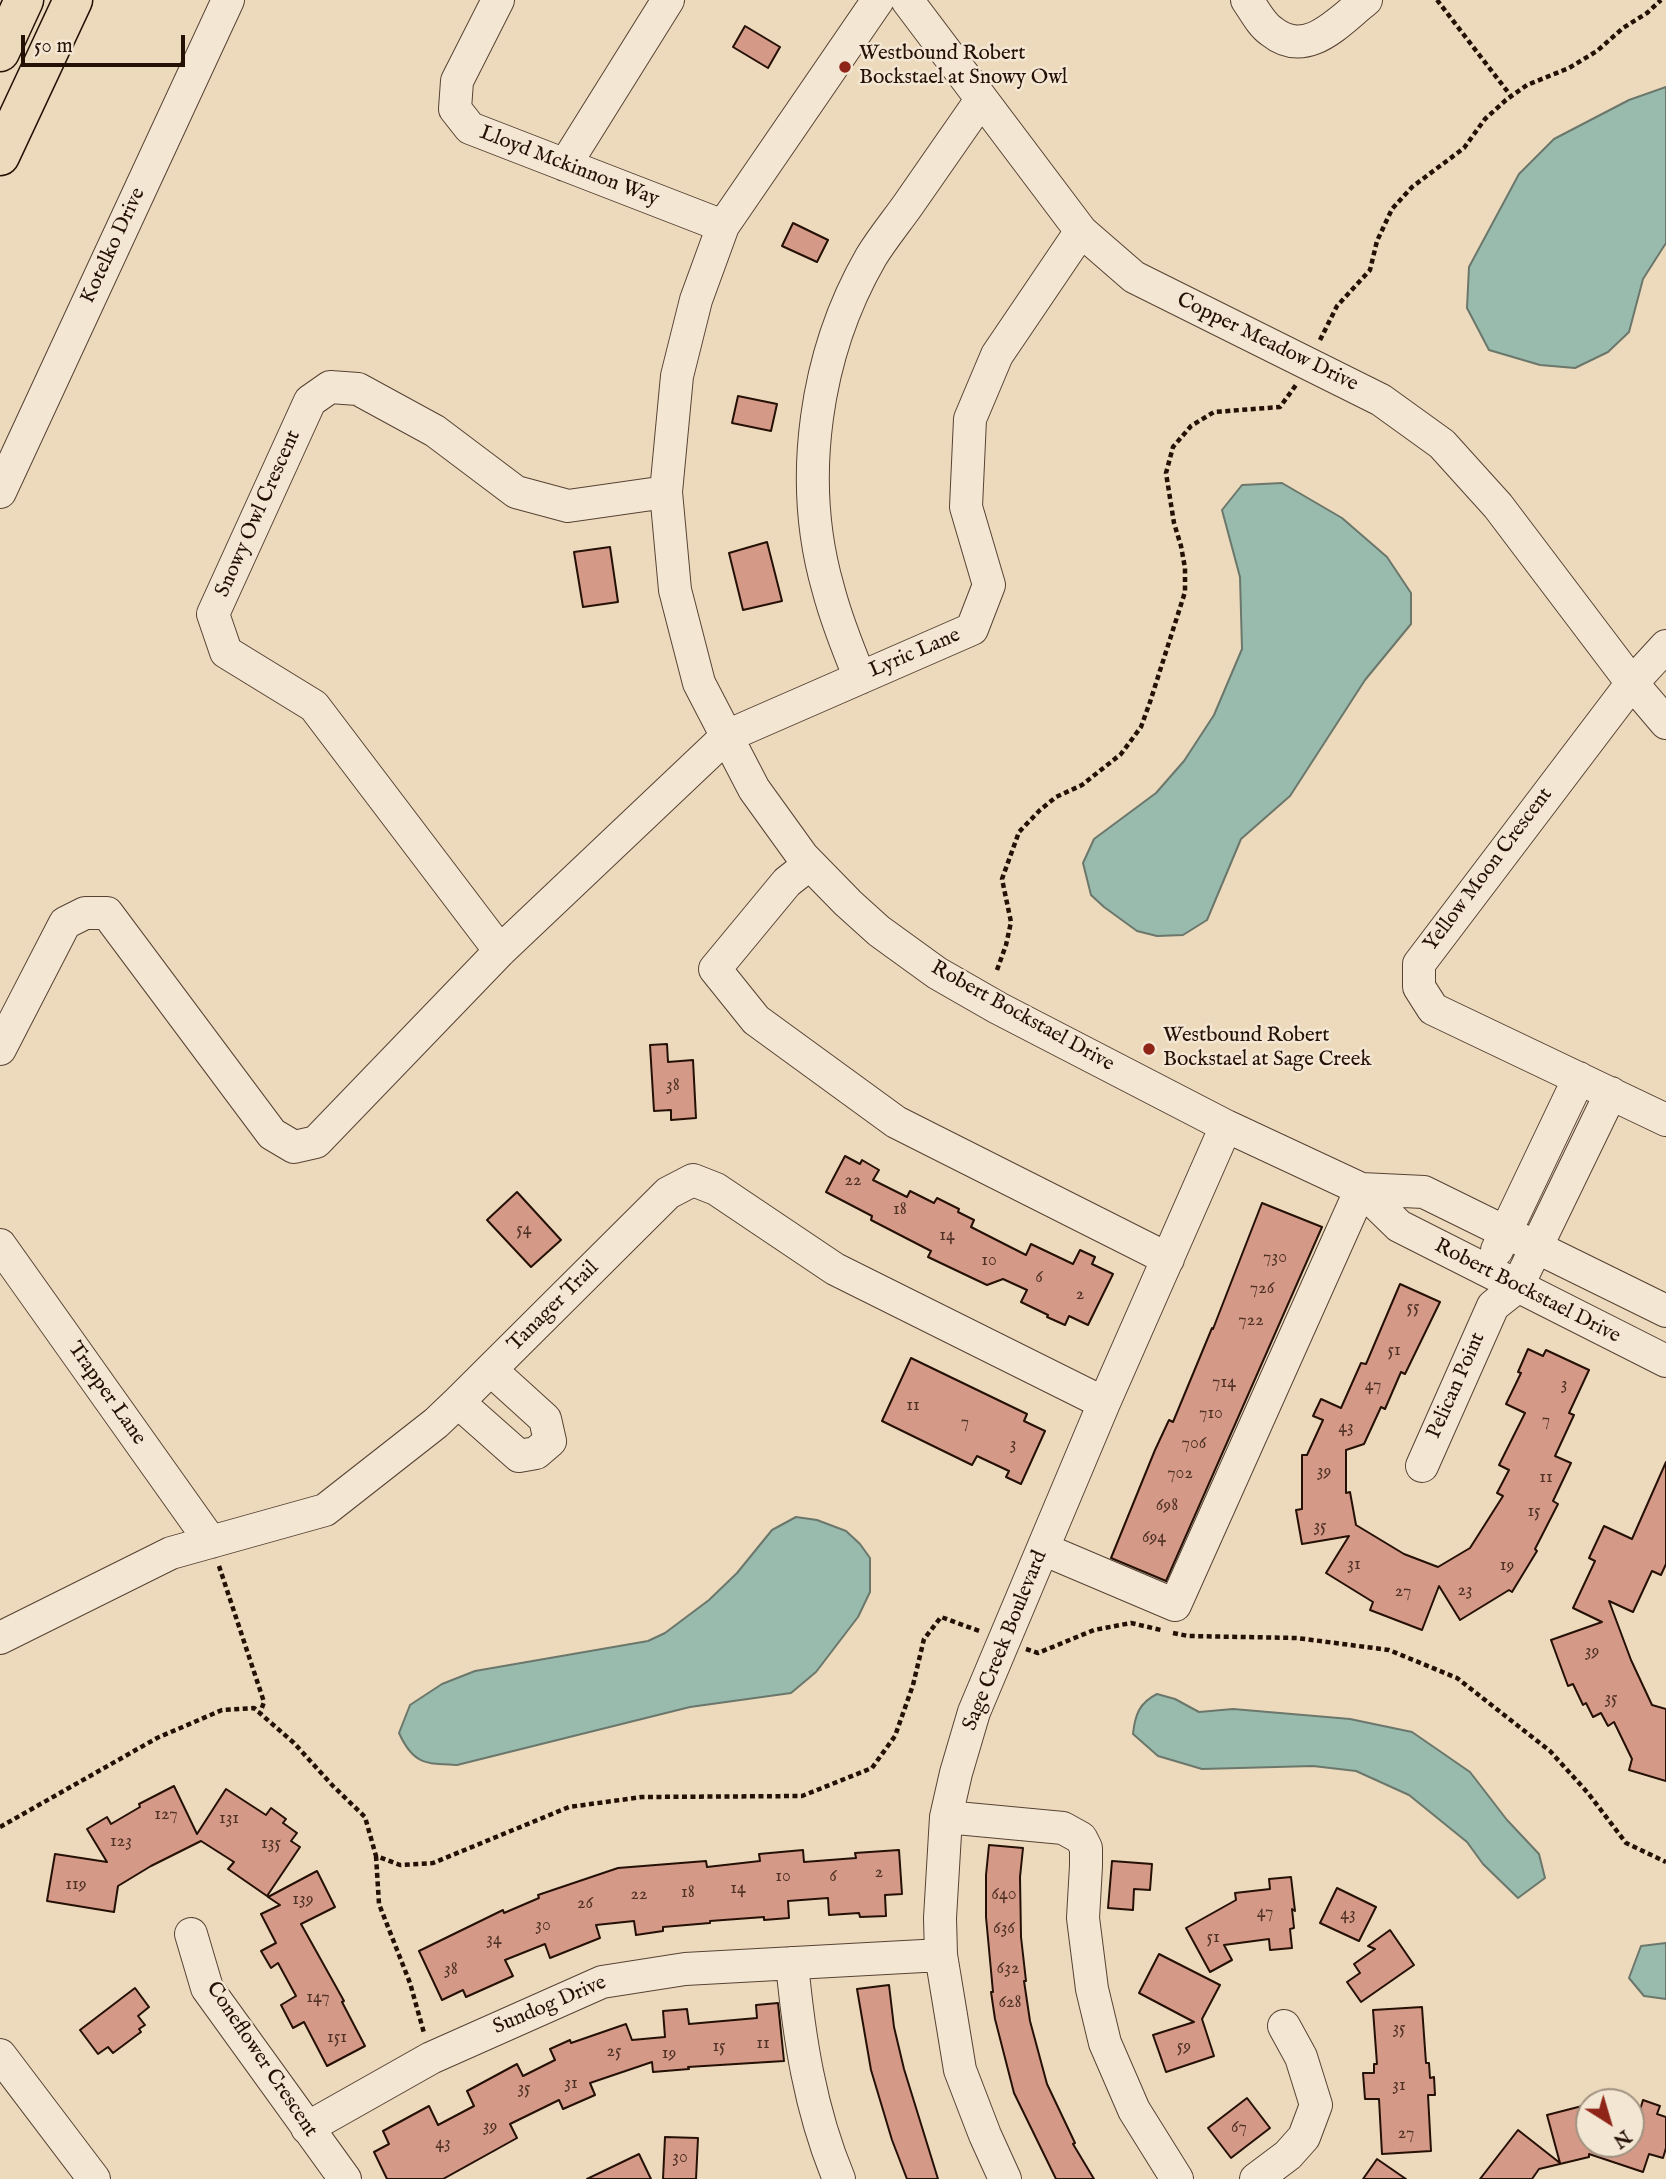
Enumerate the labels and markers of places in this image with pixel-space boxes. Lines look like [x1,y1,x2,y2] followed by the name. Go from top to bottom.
[859,42,1068,92] place label: Westbound Robert Bockstael at Snowy Owl
[837,59,853,75] marker: Westbound Robert Bockstael at Snowy Owl
[1163,1024,1372,1074] place label: Westbound Robert Bockstael at Sage Creek
[1141,1041,1157,1057] marker: Westbound Robert Bockstael at Sage Creek

